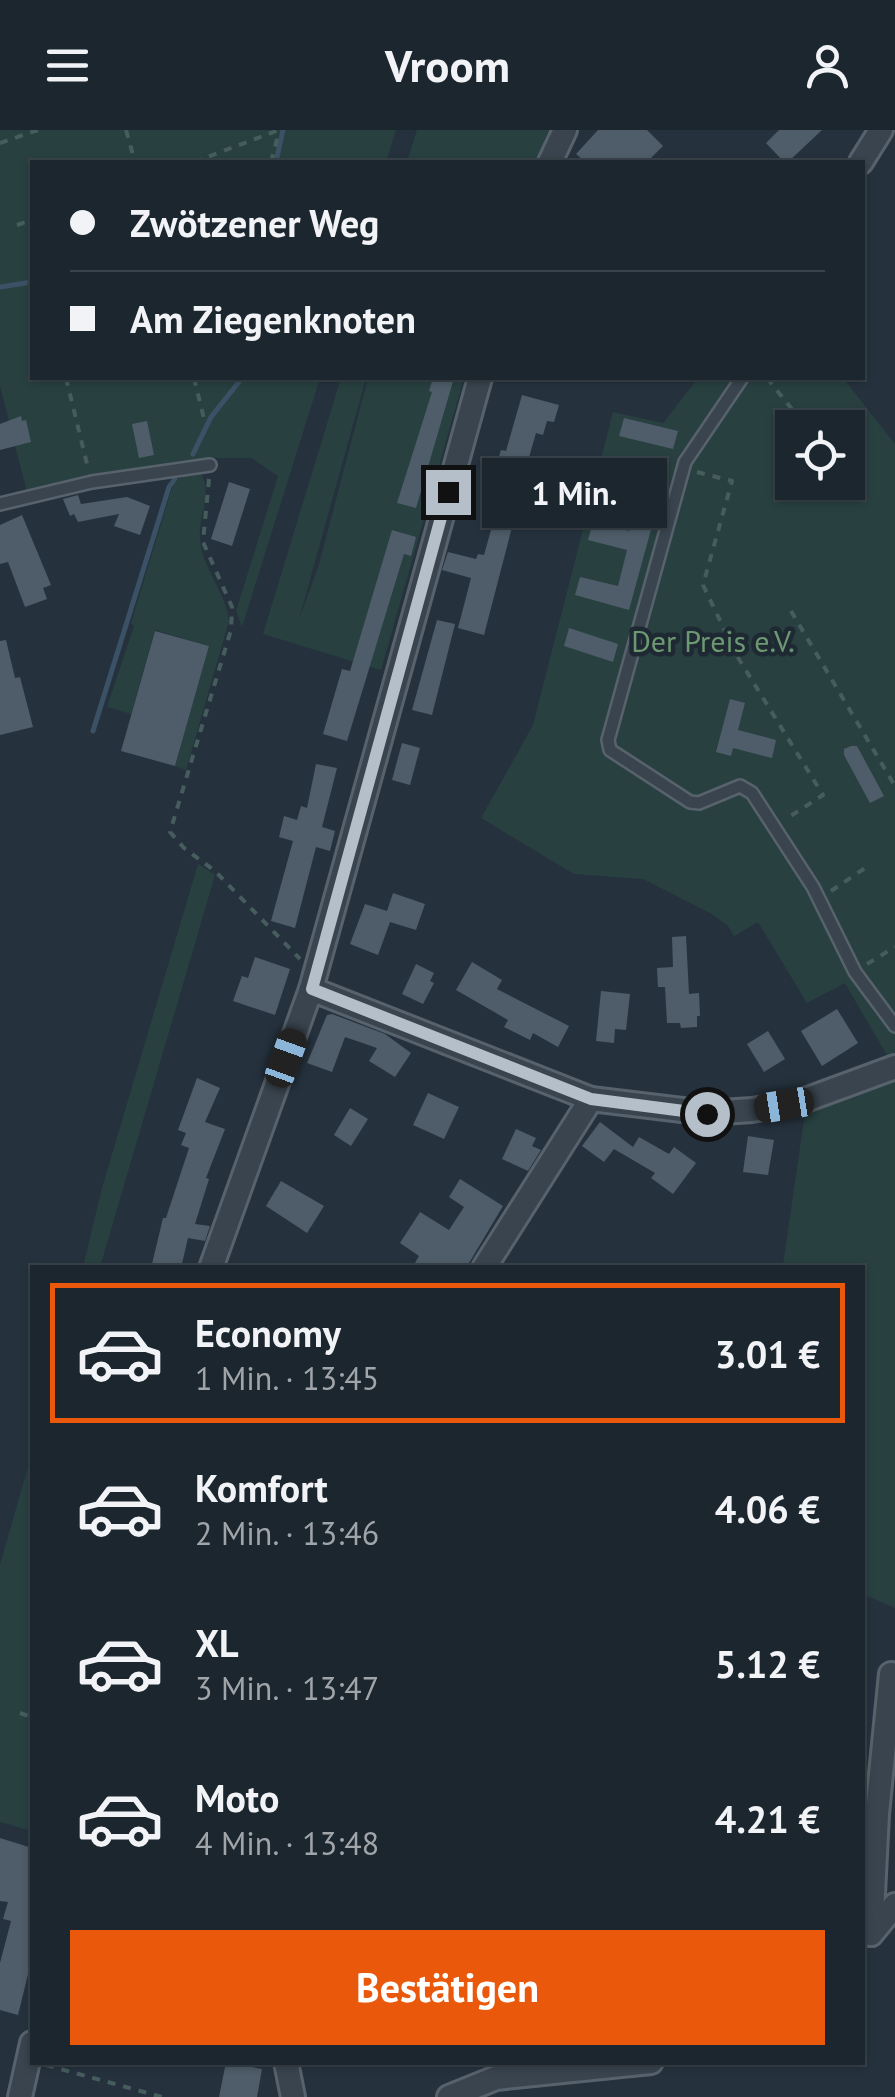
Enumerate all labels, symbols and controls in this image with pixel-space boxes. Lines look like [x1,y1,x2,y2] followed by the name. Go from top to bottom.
[385,36,510,94] text: Vroom
[40,38,95,93] icon: menu
[800,38,855,93] icon: person
[130,198,379,247] text: Zwötzener Weg
[130,294,416,343] text: Am Ziegenknoten
[775,410,865,500] map controls
[775,410,865,500] button: locate
[483,457,668,527] callout: 1 Min.
[426,470,471,515] route end
[532,472,617,514] text: 1 Min.
[631,621,795,660] park label: Der Preis e.V.
[262,1025,310,1091] car
[752,1085,816,1125] car
[685,1092,730,1137] route start
[75,1308,165,1398] icon: car
[195,1308,341,1357] text: Economy
[715,1329,820,1378] text: 3.01 €
[195,1357,379,1399] text: 1 Min. · 13:45
[75,1463,165,1553] icon: car
[195,1463,328,1512] text: Komfort
[715,1484,820,1533] text: 4.06 €
[195,1512,379,1554] text: 2 Min. · 13:46
[75,1618,165,1708] icon: car
[195,1618,239,1667] text: XL
[715,1639,820,1688] text: 5.12 €
[195,1667,379,1709] text: 3 Min. · 13:47
[75,1773,165,1863] icon: car
[195,1773,279,1822] text: Moto
[715,1794,820,1843] text: 4.21 €
[195,1822,379,1864] text: 4 Min. · 13:48
[70,1930,825,2045] button: Bestätigen

